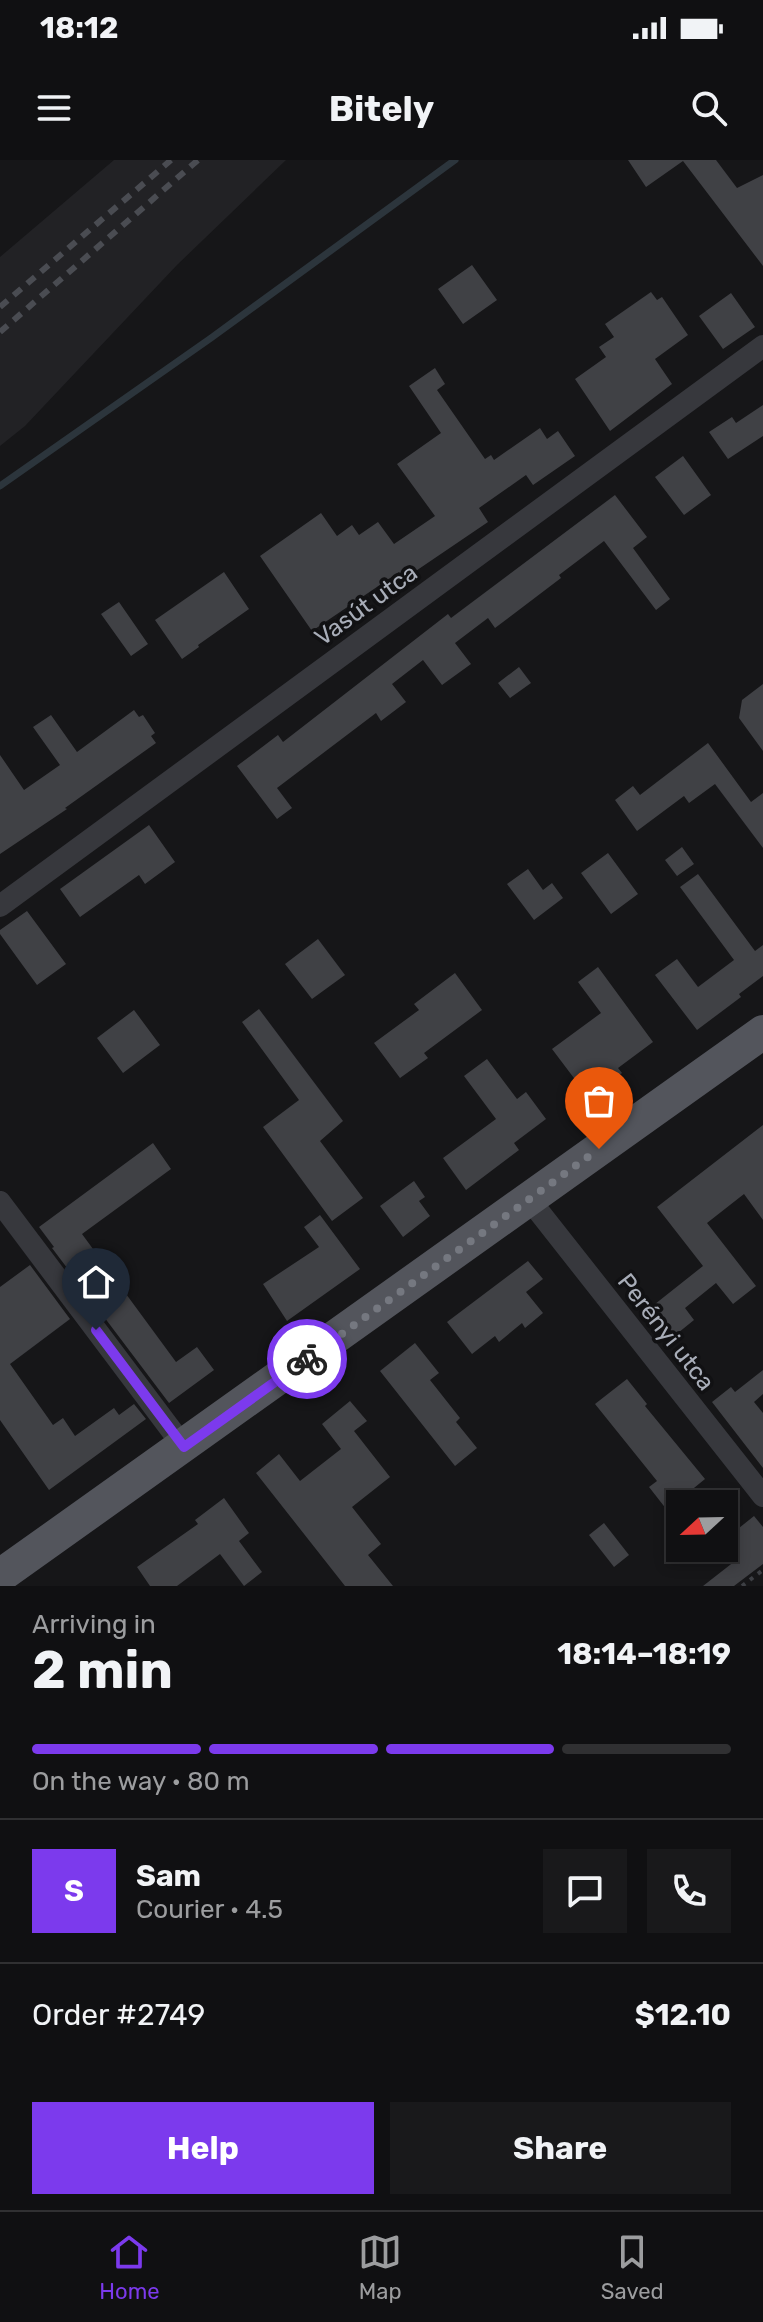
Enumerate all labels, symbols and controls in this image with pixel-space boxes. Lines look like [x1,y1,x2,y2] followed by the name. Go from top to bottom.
[40,10,118,46] text: 18:12
[32,86,76,130] icon: menu
[687,86,731,130] icon: search
[329,87,434,130] text: Bitely
[309,558,423,652] street label: Vasút utca
[565,1067,633,1149] pin
[577,1079,621,1123] icon: bag
[62,1248,130,1330] pin
[74,1260,118,1304] icon: home
[612,1268,720,1396] street label: Perényi utca
[267,1319,347,1399] courier
[285,1337,329,1381] icon: bike
[666,1490,738,1562] north arrow
[666,1490,738,1562] map controls
[32,1609,156,1640] text: Arriving in
[557,1636,731,1672] text: 18:14–18:19
[32,1639,173,1701] text: 2 min
[32,1766,250,1797] text: On the way · 80 m
[543,1849,627,1933] button: chat
[647,1849,731,1933] button: phone
[136,1858,201,1894] text: Sam
[64,1873,84,1909] text: S
[136,1894,283,1925] text: Courier · 4.5
[32,1997,205,2033] text: Order #2749
[635,1997,731,2033] text: $12.10
[32,2102,374,2194] button: Help
[390,2102,731,2194] button: Share
[99,2230,160,2305] tab: Home
[358,2230,402,2305] tab: Map
[601,2230,664,2305] tab: Saved

